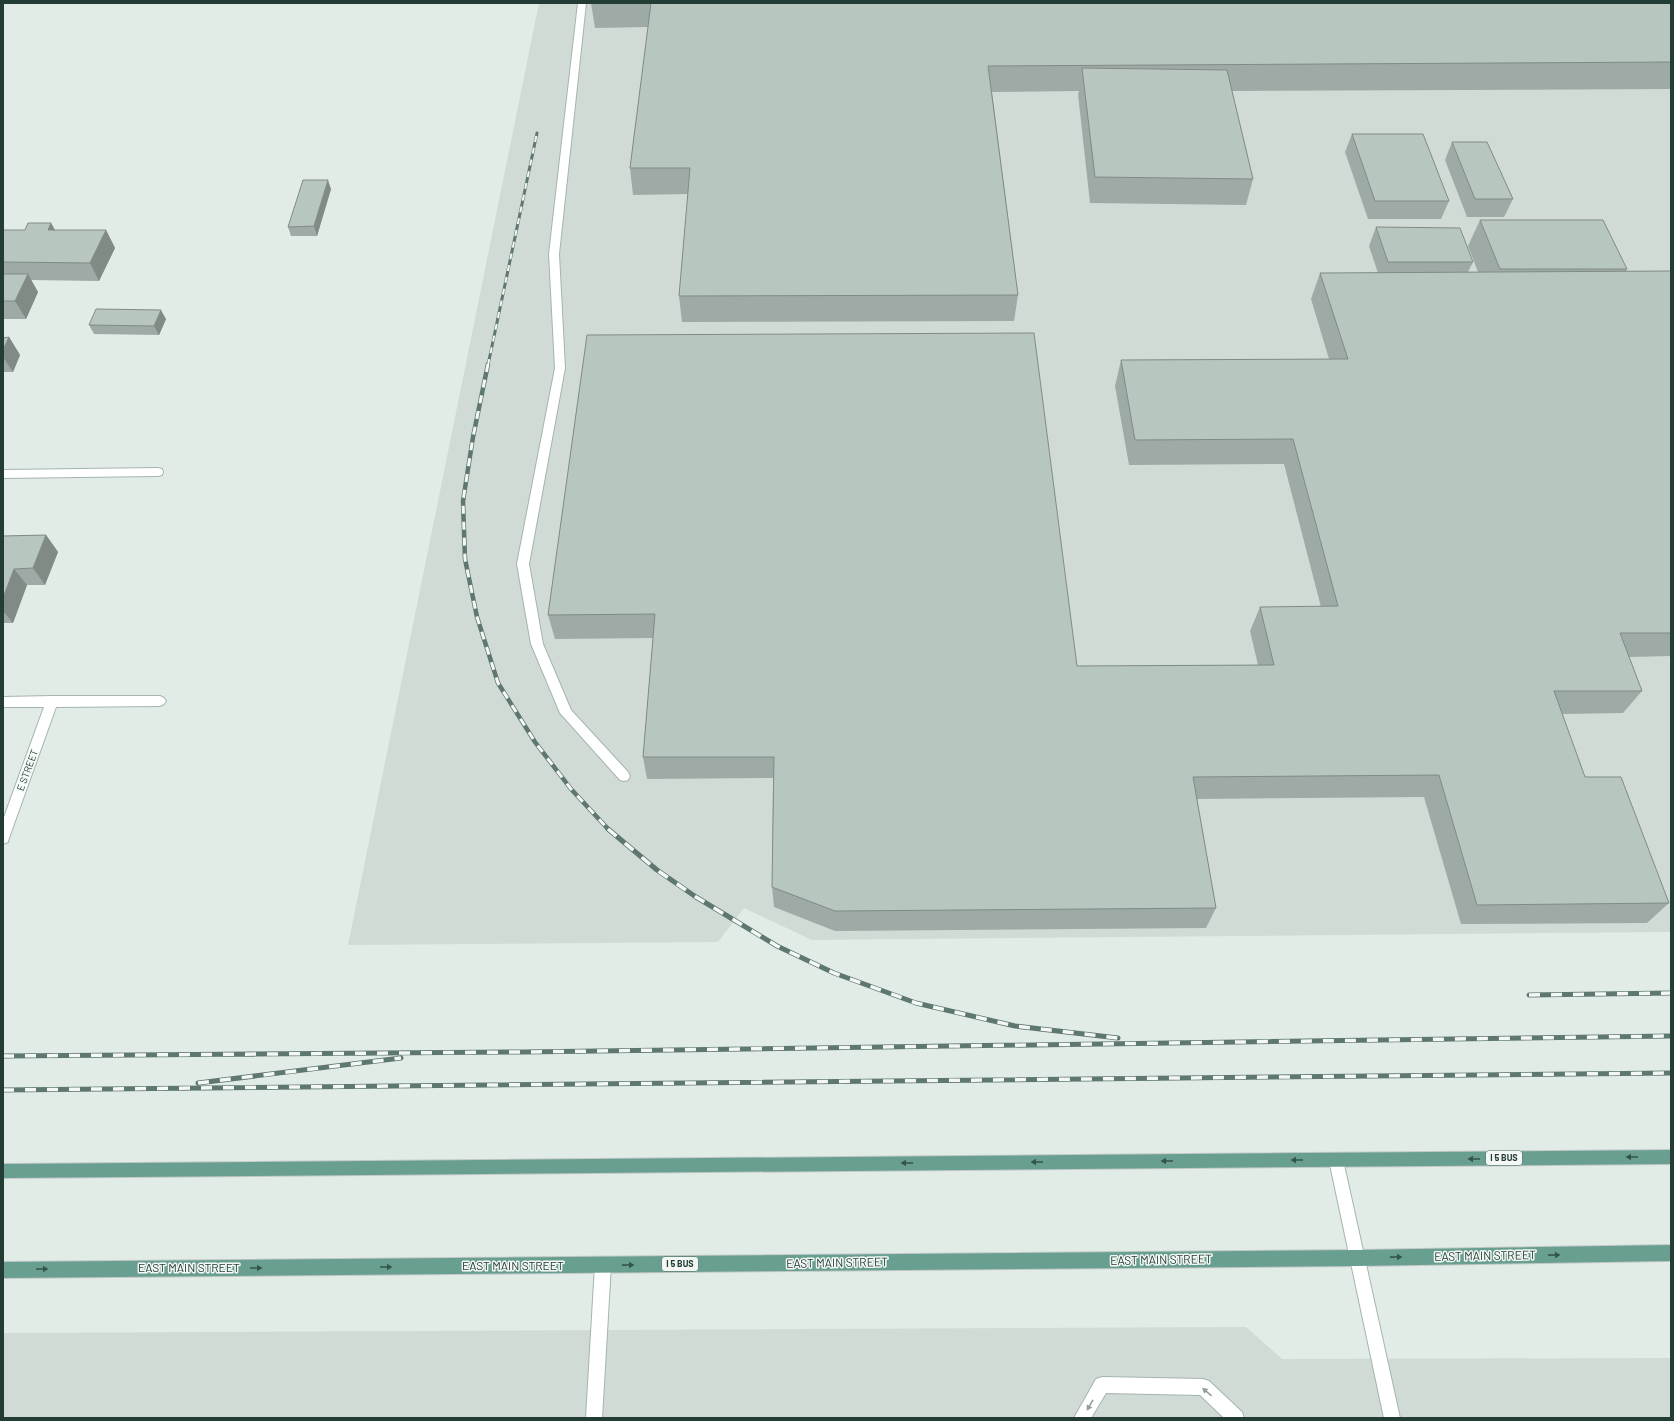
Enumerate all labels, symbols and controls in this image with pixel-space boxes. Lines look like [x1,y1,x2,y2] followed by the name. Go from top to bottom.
[14,747,40,792] street label: E STREET
[1486,1151,1522,1165] road number: I 5 BUS
[1625,1154,1638,1160] one-way arrow
[1467,1156,1480,1162] one-way arrow
[1290,1157,1303,1163] one-way arrow
[1160,1158,1173,1164] one-way arrow
[1030,1159,1043,1165] one-way arrow
[900,1160,913,1166] one-way arrow
[1434,1247,1536,1263] street label: EAST MAIN STREET
[1110,1251,1212,1267] street label: EAST MAIN STREET
[1548,1251,1560,1258] one-way arrow
[786,1254,888,1270] street label: EAST MAIN STREET
[1390,1254,1403,1260] one-way arrow
[662,1257,698,1271] road number: I 5 BUS
[462,1258,564,1272] street label: EAST MAIN STREET
[138,1260,240,1274] street label: EAST MAIN STREET
[622,1262,635,1268] one-way arrow
[380,1264,393,1270] one-way arrow
[250,1265,263,1271] one-way arrow
[36,1266,48,1273] one-way arrow
[1202,1387,1212,1396] one-way arrow
[1087,1399,1094,1411] one-way arrow

